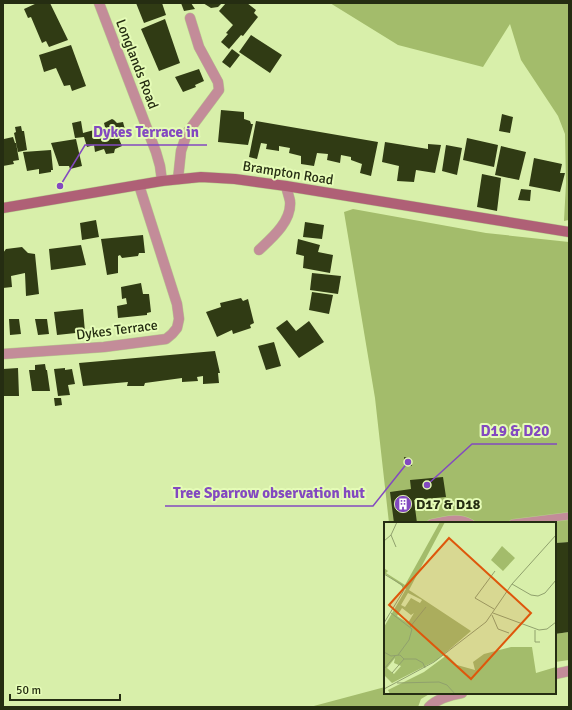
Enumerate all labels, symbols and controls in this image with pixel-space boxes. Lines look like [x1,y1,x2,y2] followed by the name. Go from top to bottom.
[112,17,162,111] street label: Longlands Road
[85,118,207,145] callout: Dykes Terrace in
[93,123,199,141] text: Dykes Terrace in
[241,157,335,189] street label: Brampton Road
[75,317,159,343] street label: Dykes Terrace
[472,417,557,444] callout: D19 & D20
[481,422,549,440] text: D19 & D20
[165,479,373,506] callout: Tree Sparrow observation hut
[173,484,365,502] text: Tree Sparrow observation hut
[393,494,413,514] building icon: D17 & D18
[416,496,481,513] place label: D17 & D18
[384,522,556,694] inset map
[10,676,120,702] scale bar
[16,683,41,698] text: 50 m

